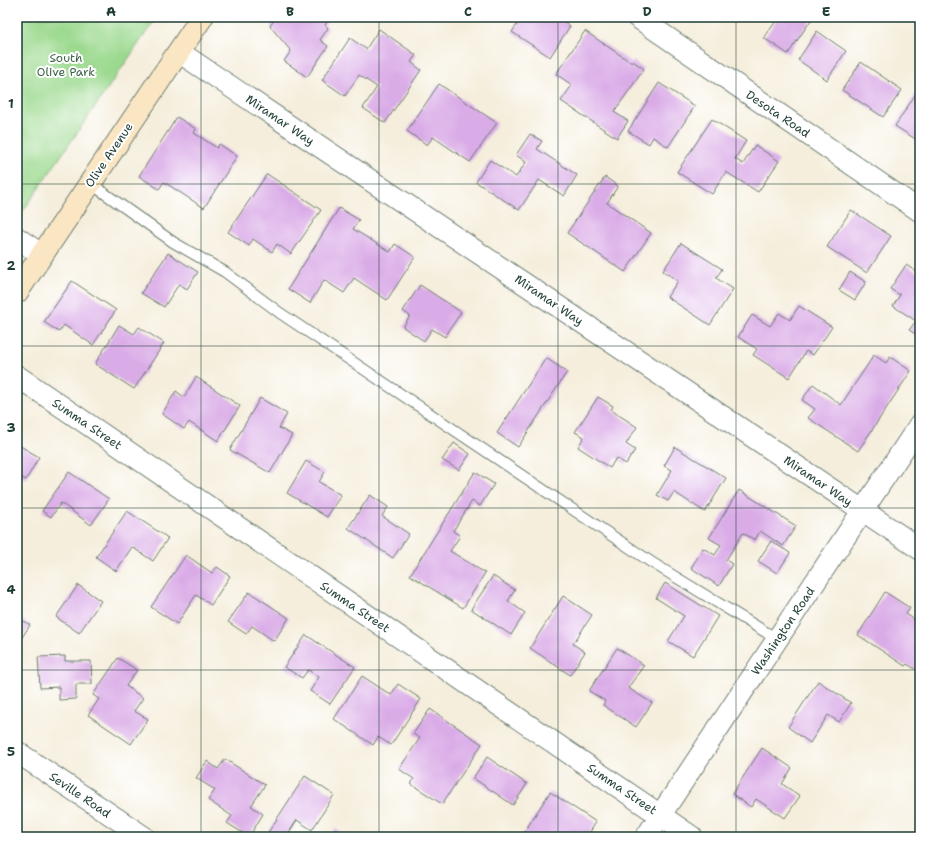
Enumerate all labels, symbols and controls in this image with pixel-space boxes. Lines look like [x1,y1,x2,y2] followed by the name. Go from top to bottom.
[106,3,116,20] text: A
[286,3,294,20] text: B
[464,3,472,20] text: C
[642,3,652,20] text: D
[822,3,831,20] text: E
[37,50,95,80] park label: South Olive Park
[743,87,813,142] street label: Desota Road
[243,91,318,149] street label: Miramar Way
[8,95,14,112] text: 1
[81,119,137,191] street label: Olive Avenue
[6,257,16,274] text: 2
[512,271,587,329] street label: Miramar Way
[49,395,125,453] street label: Summa Street
[6,419,16,436] text: 3
[781,452,856,510] street label: Miramar Way
[317,578,393,636] street label: Summa Street
[6,581,16,598] text: 4
[748,584,819,678] street label: Washington Road
[7,743,15,760] text: 5
[584,760,660,818] street label: Summa Street
[46,769,114,822] street label: Seville Road

